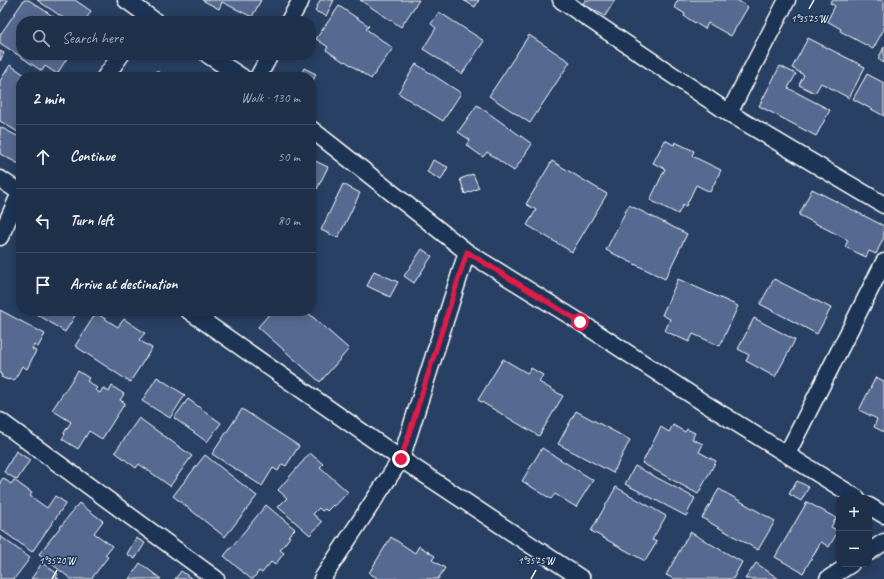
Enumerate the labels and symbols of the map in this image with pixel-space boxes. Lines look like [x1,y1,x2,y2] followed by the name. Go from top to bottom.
[791,12,829,25] text: 1°35'25"W
[571,313,589,331] route start
[392,450,410,468] route end
[39,554,77,567] text: 1°35'20"W
[518,554,556,567] text: 1°35'25"W

